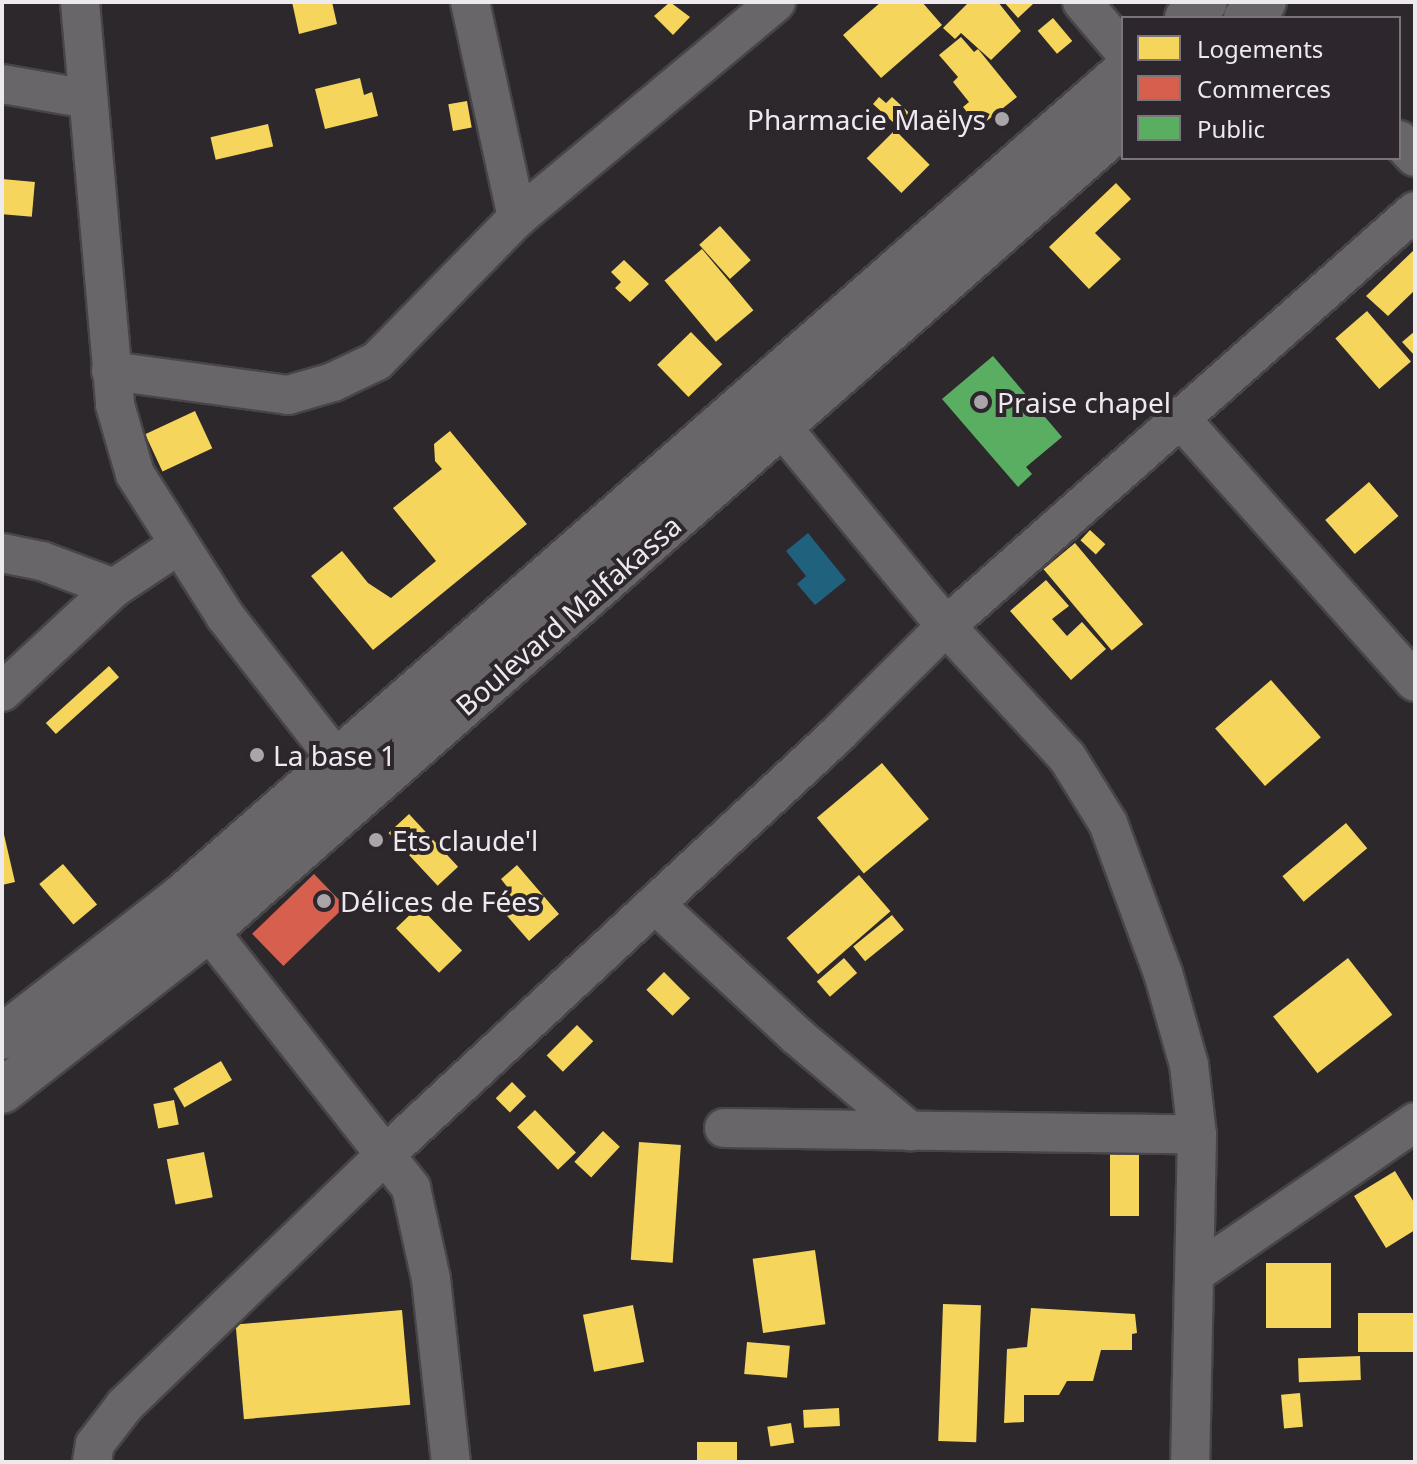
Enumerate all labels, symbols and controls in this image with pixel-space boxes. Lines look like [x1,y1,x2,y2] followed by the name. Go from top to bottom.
[1121,16,1401,160] legend
[1197,32,1323,65] text: Logements
[1197,72,1331,105] text: Commerces
[747,102,986,136] place label: Pharmacie Maëlys
[993,110,1011,128] marker: Pharmacie Maëlys
[1197,112,1265,145] text: Public
[997,385,1171,419] place label: Praise chapel
[972,393,990,411] marker: Praise chapel
[449,508,687,722] street label: Boulevard Malfakassa
[273,738,396,772] place label: La base 1
[248,746,266,764] marker: La base 1
[392,823,538,857] place label: Ets claude'l
[367,831,385,849] marker: Ets claude'l
[340,884,540,918] place label: Délices de Fées
[315,892,333,910] marker: Délices de Fées

